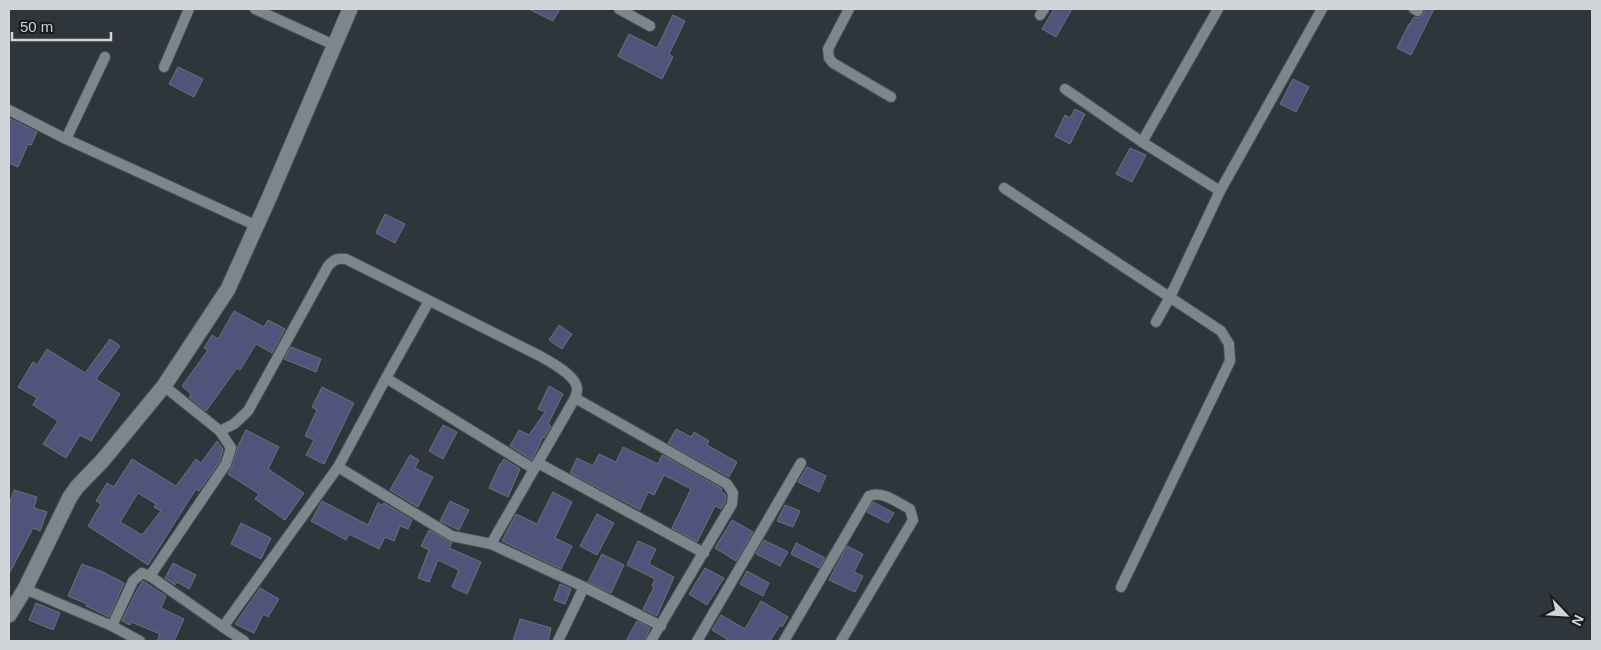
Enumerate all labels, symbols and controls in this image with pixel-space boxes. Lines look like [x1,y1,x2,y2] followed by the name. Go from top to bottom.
[12,10,111,42] scale bar
[20,18,53,35] text: 50 m
[1541,590,1591,640] north arrow
[1568,613,1587,628] text: N

